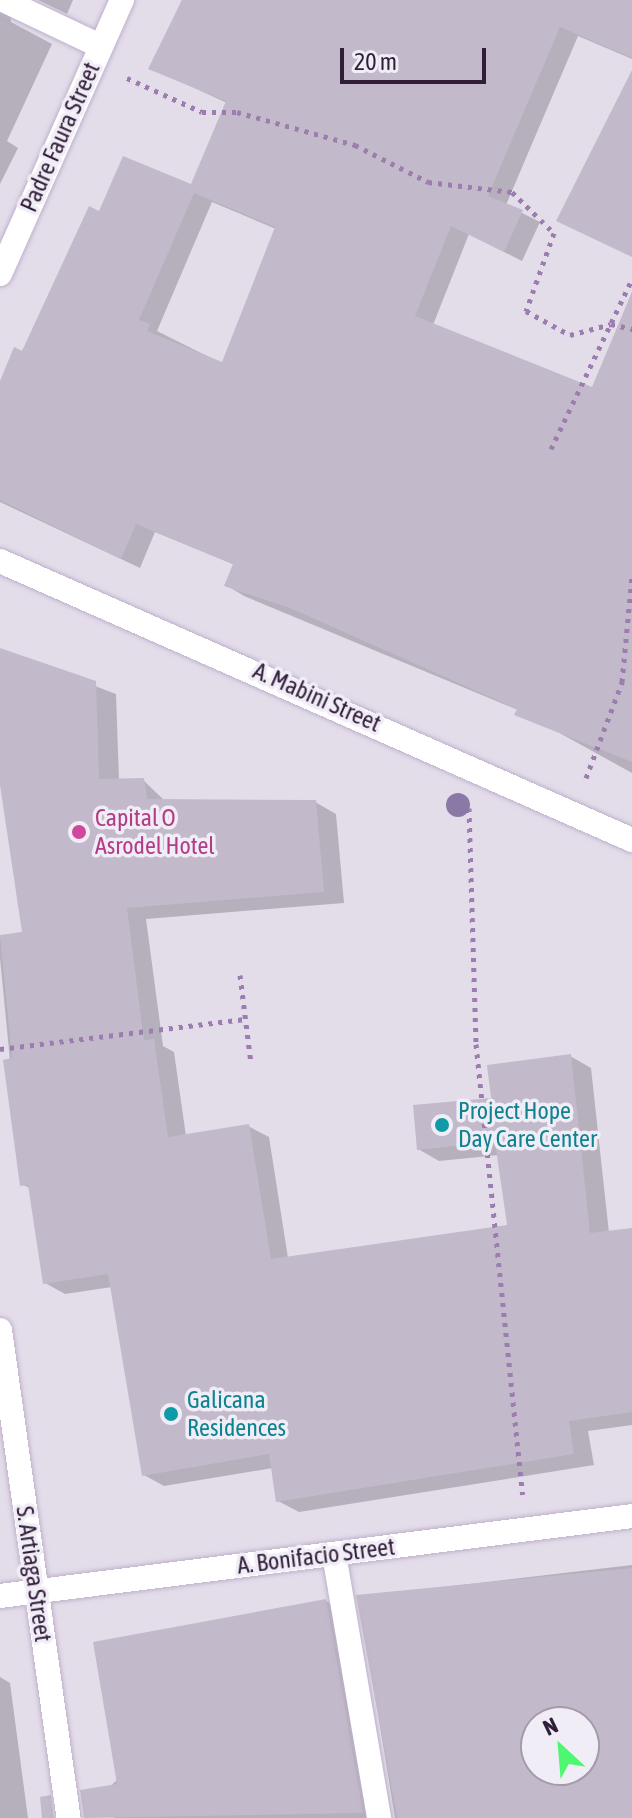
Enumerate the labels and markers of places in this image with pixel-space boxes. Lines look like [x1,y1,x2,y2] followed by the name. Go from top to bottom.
[95,804,215,860] place label: Capital O Asrodel Hotel
[70,823,88,841] marker: Capital O Asrodel Hotel
[458,1097,597,1153] place label: Project Hope Day Care Center
[433,1116,451,1134] marker: Project Hope Day Care Center
[187,1386,286,1442] place label: Galicana Residences
[162,1405,180,1423] marker: Galicana Residences

